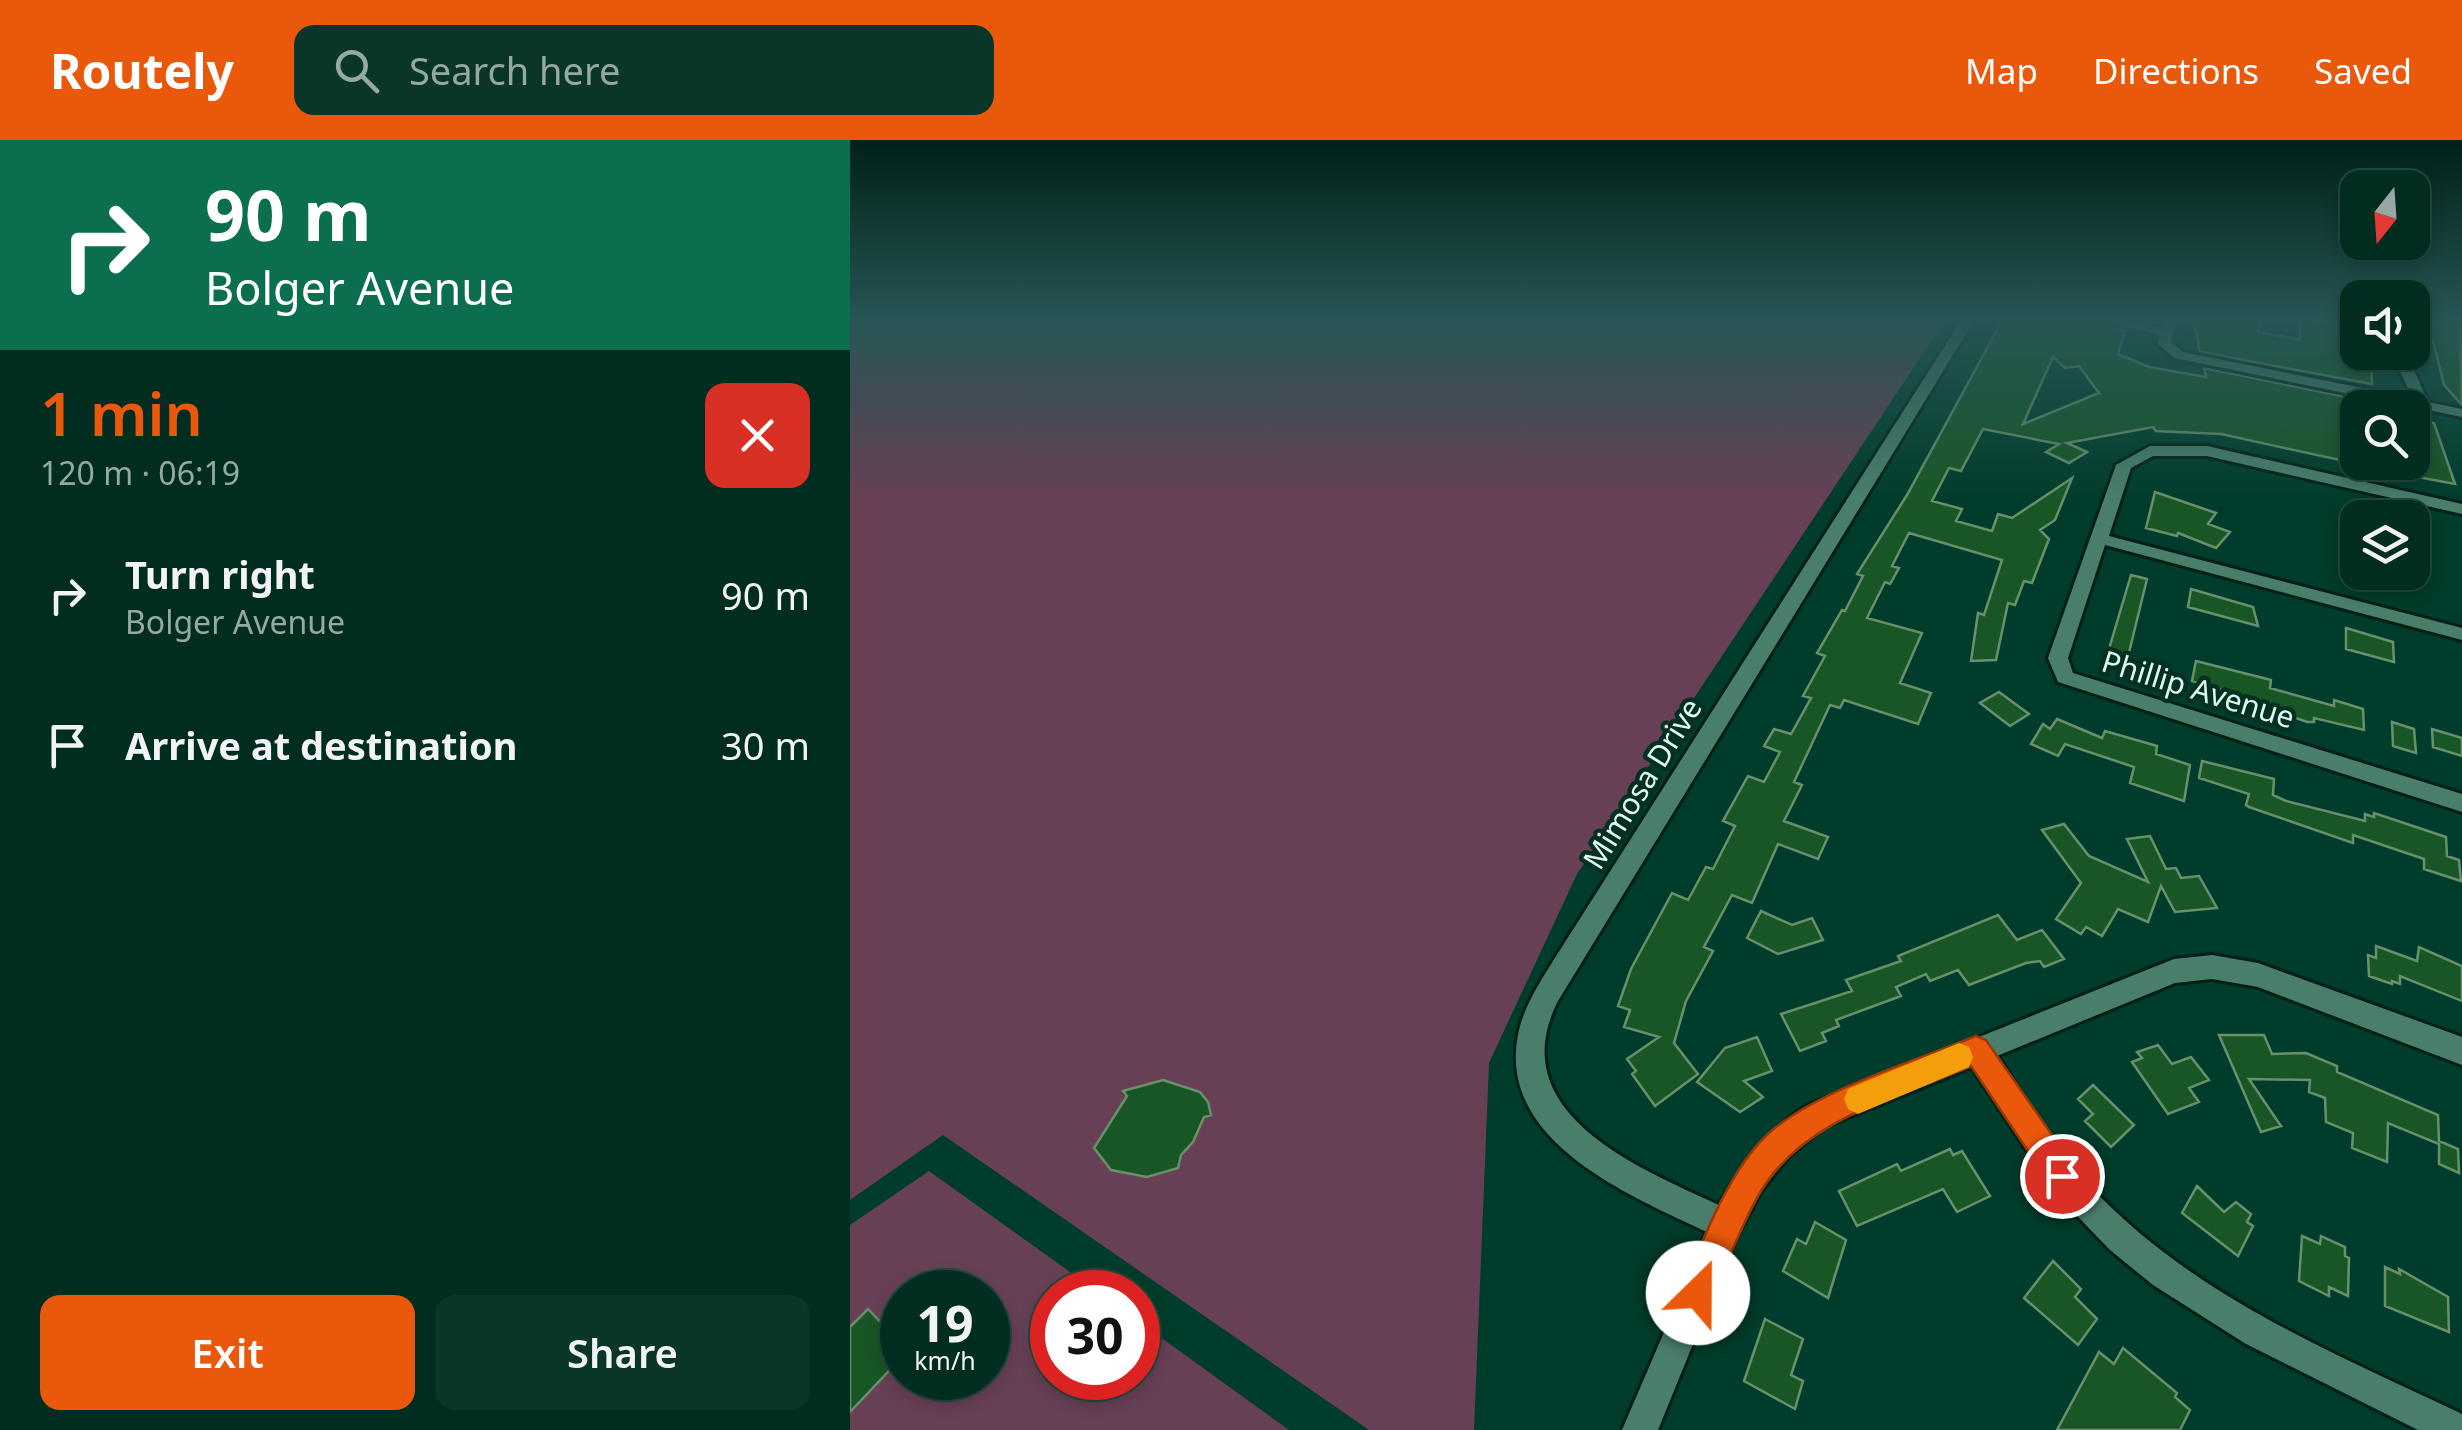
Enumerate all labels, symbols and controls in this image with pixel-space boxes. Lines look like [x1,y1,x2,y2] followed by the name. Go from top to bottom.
[294,25,994,115] search box
[50,38,234,103] text: Routely
[329,43,384,98] icon: search
[409,44,620,96] text: Search here
[1965,47,2038,94] text: Map
[2093,47,2259,94] text: Directions
[2314,47,2412,94] text: Saved
[205,166,372,262] text: 90 m
[2340,170,2430,260] north arrow
[2340,170,2430,590] map controls
[40,180,170,310] icon: right
[205,257,514,318] text: Bolger Avenue
[2340,280,2430,370] button: sound
[40,372,203,454] text: 1 min
[705,383,810,488] button: close
[2340,390,2430,480] button: search
[40,451,240,494] text: 120 m · 06:19
[2340,500,2430,590] button: layers
[125,548,315,600] text: Turn right
[40,568,95,623] icon: right
[721,569,810,621] text: 90 m
[125,600,345,643] text: Bolger Avenue
[2097,640,2300,737] street label: Phillip Avenue
[1573,690,1711,876] street label: Mimosa Drive
[40,718,95,773] icon: arrive
[125,719,517,771] text: Arrive at destination
[721,719,810,771] text: 30 m
[2020,1134,2105,1219] pin
[2035,1149,2090,1204] icon: arrive
[1646,1241,1750,1345] position arrow
[1030,1270,1160,1400] speed limit sign: 30
[916,1289,974,1357] text: 19
[40,1295,415,1410] button: Exit
[435,1295,810,1410] button: Share
[914,1343,976,1377] text: km/h

